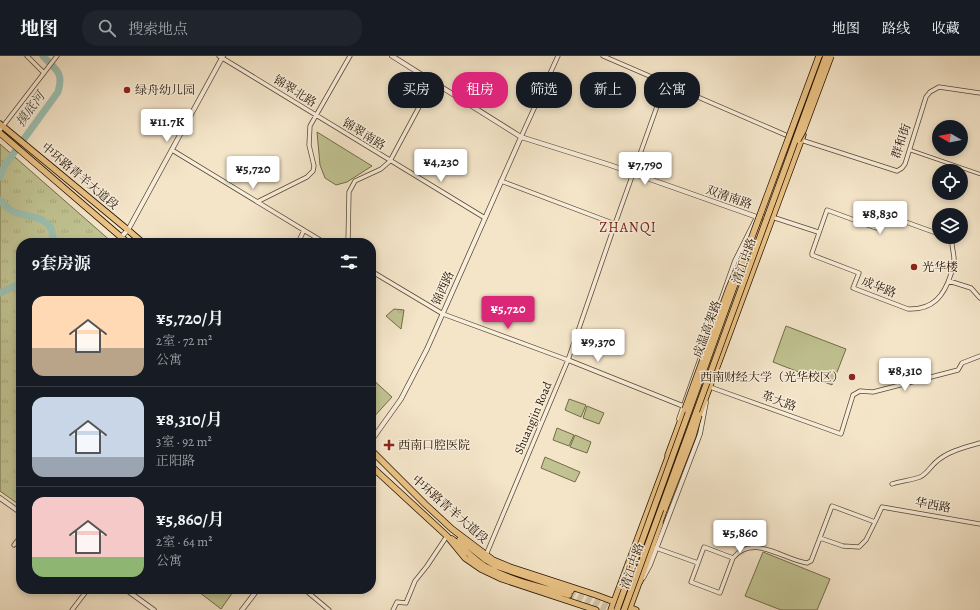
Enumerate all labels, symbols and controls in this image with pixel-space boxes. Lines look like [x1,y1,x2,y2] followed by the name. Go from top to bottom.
[82,10,362,46] search box
[20,16,58,42] text: 地图
[96,17,118,39] icon: search
[128,19,188,39] text: 搜索地点
[832,19,860,38] text: 地图
[882,19,910,38] text: 路线
[932,19,960,38] text: 收藏
[270,71,320,111] street label: 锦翠北路
[388,72,444,108] chip: 买房
[452,72,508,108] chip: 租房
[516,72,572,108] chip: 筛选
[580,72,636,108] chip: 新上
[644,72,700,108] chip: 公寓
[135,82,195,98] place label: 绿舟幼儿园
[122,85,132,95] marker: 绿舟幼儿园
[12,87,50,130] water label: 摸底河
[134,109,200,143] pin: ¥11.7K
[150,113,184,130] text: ¥11.7K
[339,114,389,154] street label: 锦翠南路
[888,120,915,161] street label: 群和街
[932,120,968,156] north arrow
[932,120,968,244] map controls
[38,139,122,213] street label: 中环路青羊大道段
[408,149,474,183] pin: ¥4,230
[612,152,678,186] pin: ¥7,790
[423,153,459,170] text: ¥4,230
[220,156,286,190] pin: ¥5,720
[628,156,662,173] text: ¥7,790
[236,160,270,177] text: ¥5,720
[932,164,968,200] button: locate
[704,182,754,212] street label: 双清南路
[847,201,913,235] pin: ¥8,830
[862,205,898,222] text: ¥8,830
[932,208,968,244] button: layers
[599,218,657,237] district label: ZHANQI
[728,236,760,286] street label: 清江中路
[338,251,360,273] icon: filters
[32,252,91,275] text: 9套房源
[922,259,958,275] place label: 光华楼
[909,262,919,272] marker: 光华楼
[428,268,458,308] street label: 锦西路
[859,273,899,301] street label: 成华路
[475,296,541,330] pin: ¥5,720
[689,298,725,360] street label: 成温高架路
[491,300,525,317] text: ¥5,720
[156,307,224,330] text: ¥5,720/月
[64,312,112,360] icon: home
[565,329,631,363] pin: ¥9,370
[156,332,212,349] text: 2室 · 72 m²
[581,333,615,350] text: ¥9,370
[156,351,182,368] text: 公寓
[872,358,938,392] pin: ¥8,310
[888,362,922,379] text: ¥8,310
[700,369,844,385] place label: 西南财经大学（光华校区）
[847,372,857,382] marker: 西南财经大学（光华校区）
[510,379,556,457] street label: Shuangjin Road
[759,387,799,415] street label: 革大路
[156,408,223,431] text: ¥8,310/月
[64,413,112,461] icon: home
[156,433,212,450] text: 3室 · 92 m²
[398,437,470,453] place label: 西南口腔医院
[383,439,395,451] marker: 西南口腔医院
[156,452,195,469] text: 正阳路
[409,471,491,547] street label: 中环路青羊大道段
[914,494,952,516] street label: 华西路
[156,508,225,531] text: ¥5,860/月
[64,513,112,561] icon: home
[707,520,773,554] pin: ¥5,860
[722,524,758,541] text: ¥5,860
[156,533,212,550] text: 2室 · 64 m²
[617,541,647,591] street label: 清江中路
[156,552,182,569] text: 公寓

